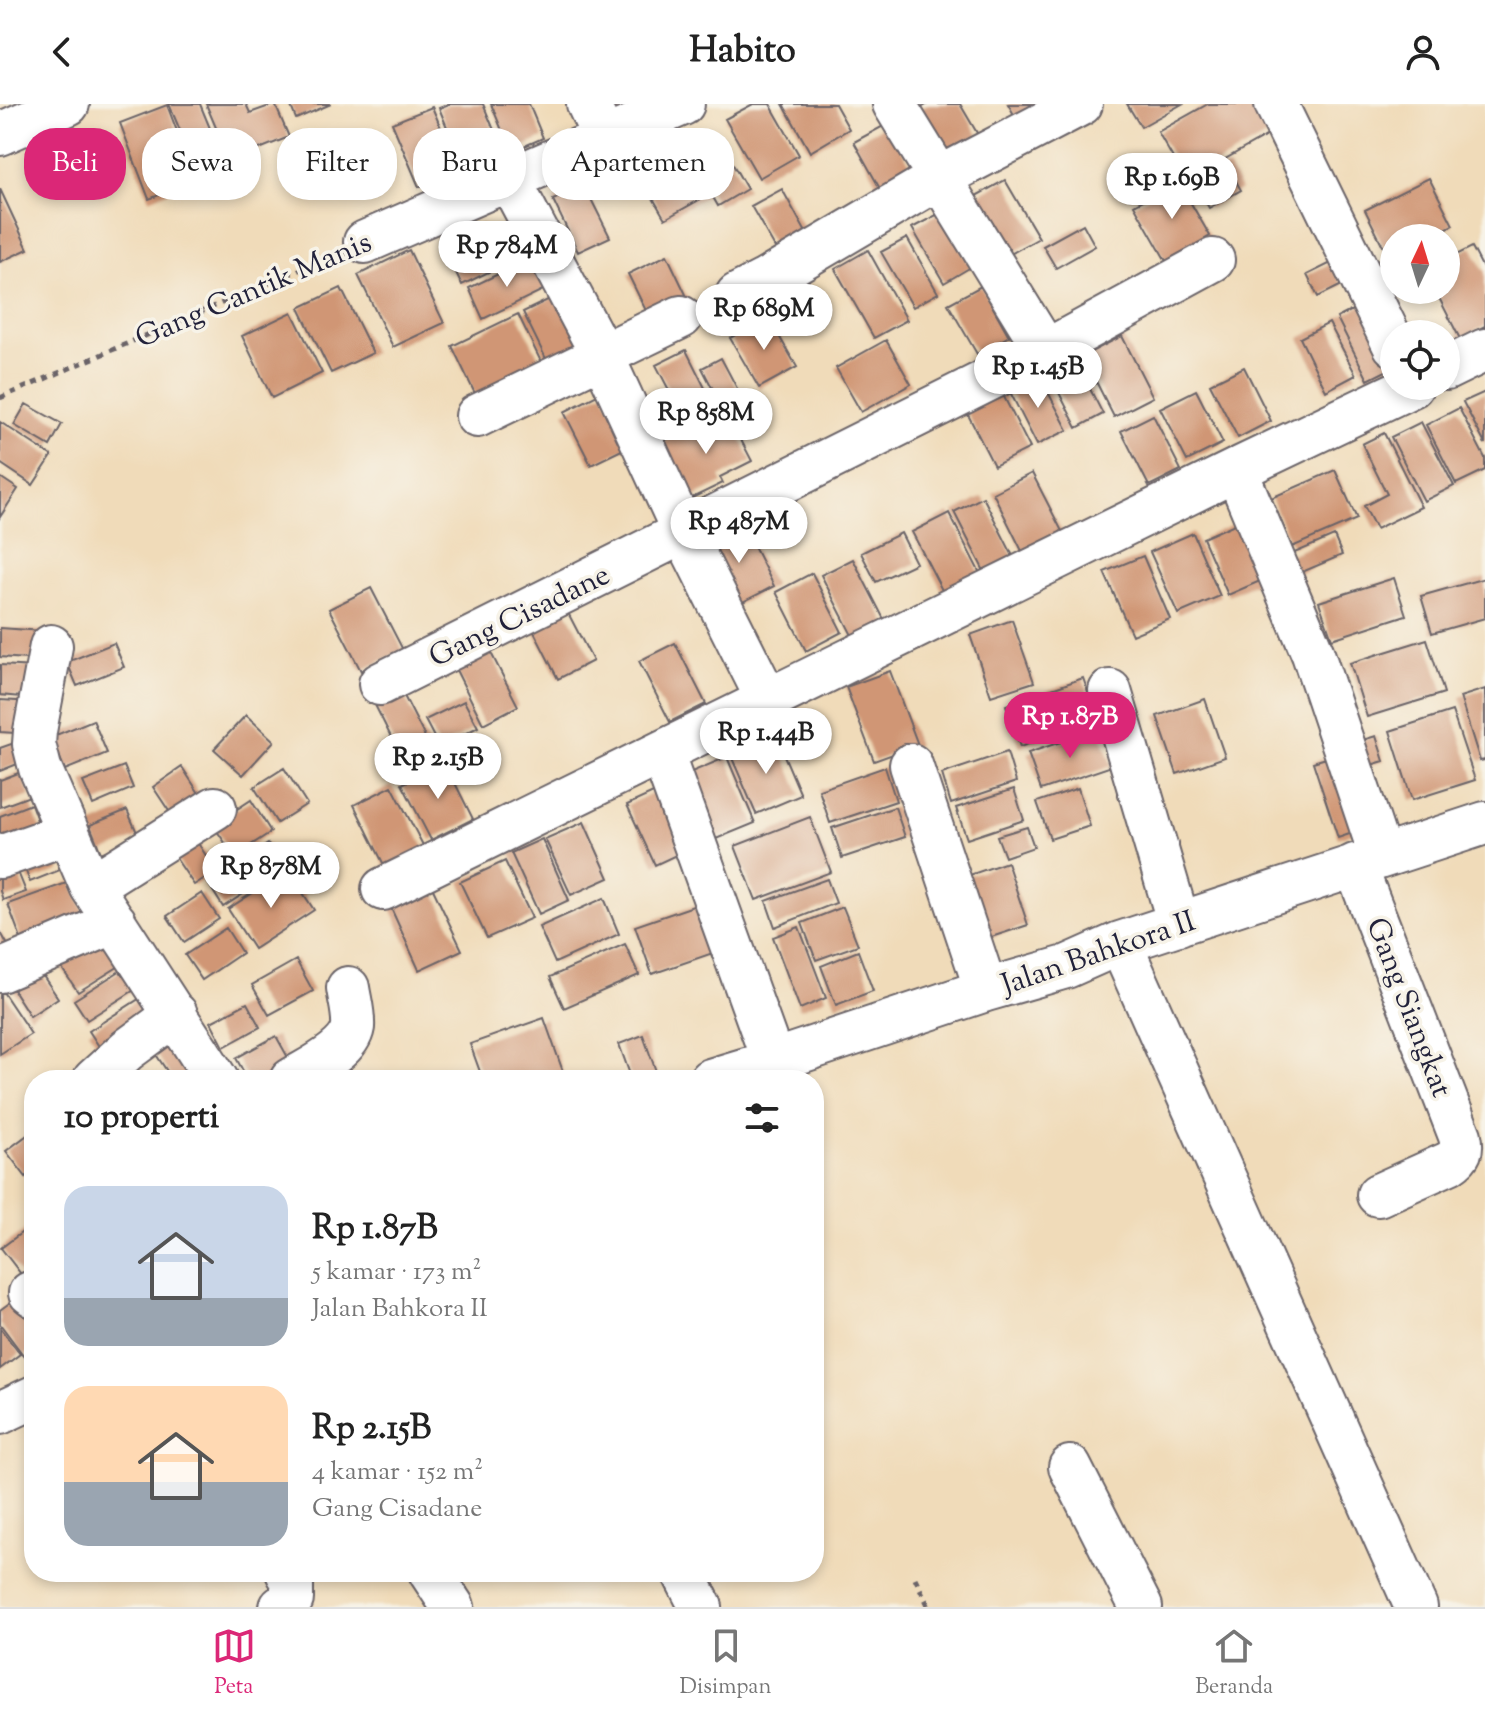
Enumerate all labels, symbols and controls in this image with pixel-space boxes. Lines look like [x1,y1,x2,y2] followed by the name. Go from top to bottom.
[689,26,796,78] text: Habito
[40,30,84,74] icon: back
[1401,30,1445,74] icon: person
[24,128,126,200] chip: Beli
[142,128,261,200] chip: Sewa
[277,128,397,200] chip: Filter
[413,128,526,200] chip: Baru
[542,128,734,200] chip: Apartemen
[1089,153,1255,221] pin: Rp 1.69B
[1124,160,1220,197] text: Rp 1.69B
[433,221,581,289] pin: Rp 784M
[129,222,379,360] street label: Gang Cantik Manis
[1380,224,1460,304] north arrow
[1380,224,1460,400] map controls
[456,228,558,265] text: Rp 784M
[690,284,838,352] pin: Rp 689M
[714,291,814,328] text: Rp 689M
[1380,320,1460,400] button: locate
[955,342,1121,410] pin: Rp 1.45B
[992,349,1084,386] text: Rp 1.45B
[632,388,780,456] pin: Rp 858M
[658,395,754,432] text: Rp 858M
[665,497,813,565] pin: Rp 487M
[688,504,790,541] text: Rp 487M
[422,555,618,680] street label: Gang Cisadane
[987,692,1153,760] pin: Rp 1.87B
[1022,699,1118,736] text: Rp 1.87B
[683,708,849,776] pin: Rp 1.44B
[718,715,814,752] text: Rp 1.44B
[355,733,521,801] pin: Rp 2.15B
[392,740,484,777] text: Rp 2.15B
[197,842,345,910] pin: Rp 878M
[220,849,322,886] text: Rp 878M
[994,901,1202,1008] street label: Jalan Bahkora II
[1354,912,1462,1104] street label: Gang Siangkat
[64,1094,219,1143] text: 10 properti
[740,1096,784,1140] icon: filters
[312,1205,438,1254] text: Rp 1.87B
[128,1218,224,1314] icon: home
[312,1254,481,1291] text: 5 kamar · 173 m²
[312,1291,488,1328] text: Jalan Bahkora II
[312,1405,431,1454] text: Rp 2.15B
[128,1418,224,1514] icon: home
[312,1454,483,1491] text: 4 kamar · 152 m²
[312,1491,482,1528] text: Gang Cisadane
[212,1624,256,1704] tab: Peta
[680,1624,772,1704] tab: Disimpan
[1195,1624,1273,1704] tab: Beranda

